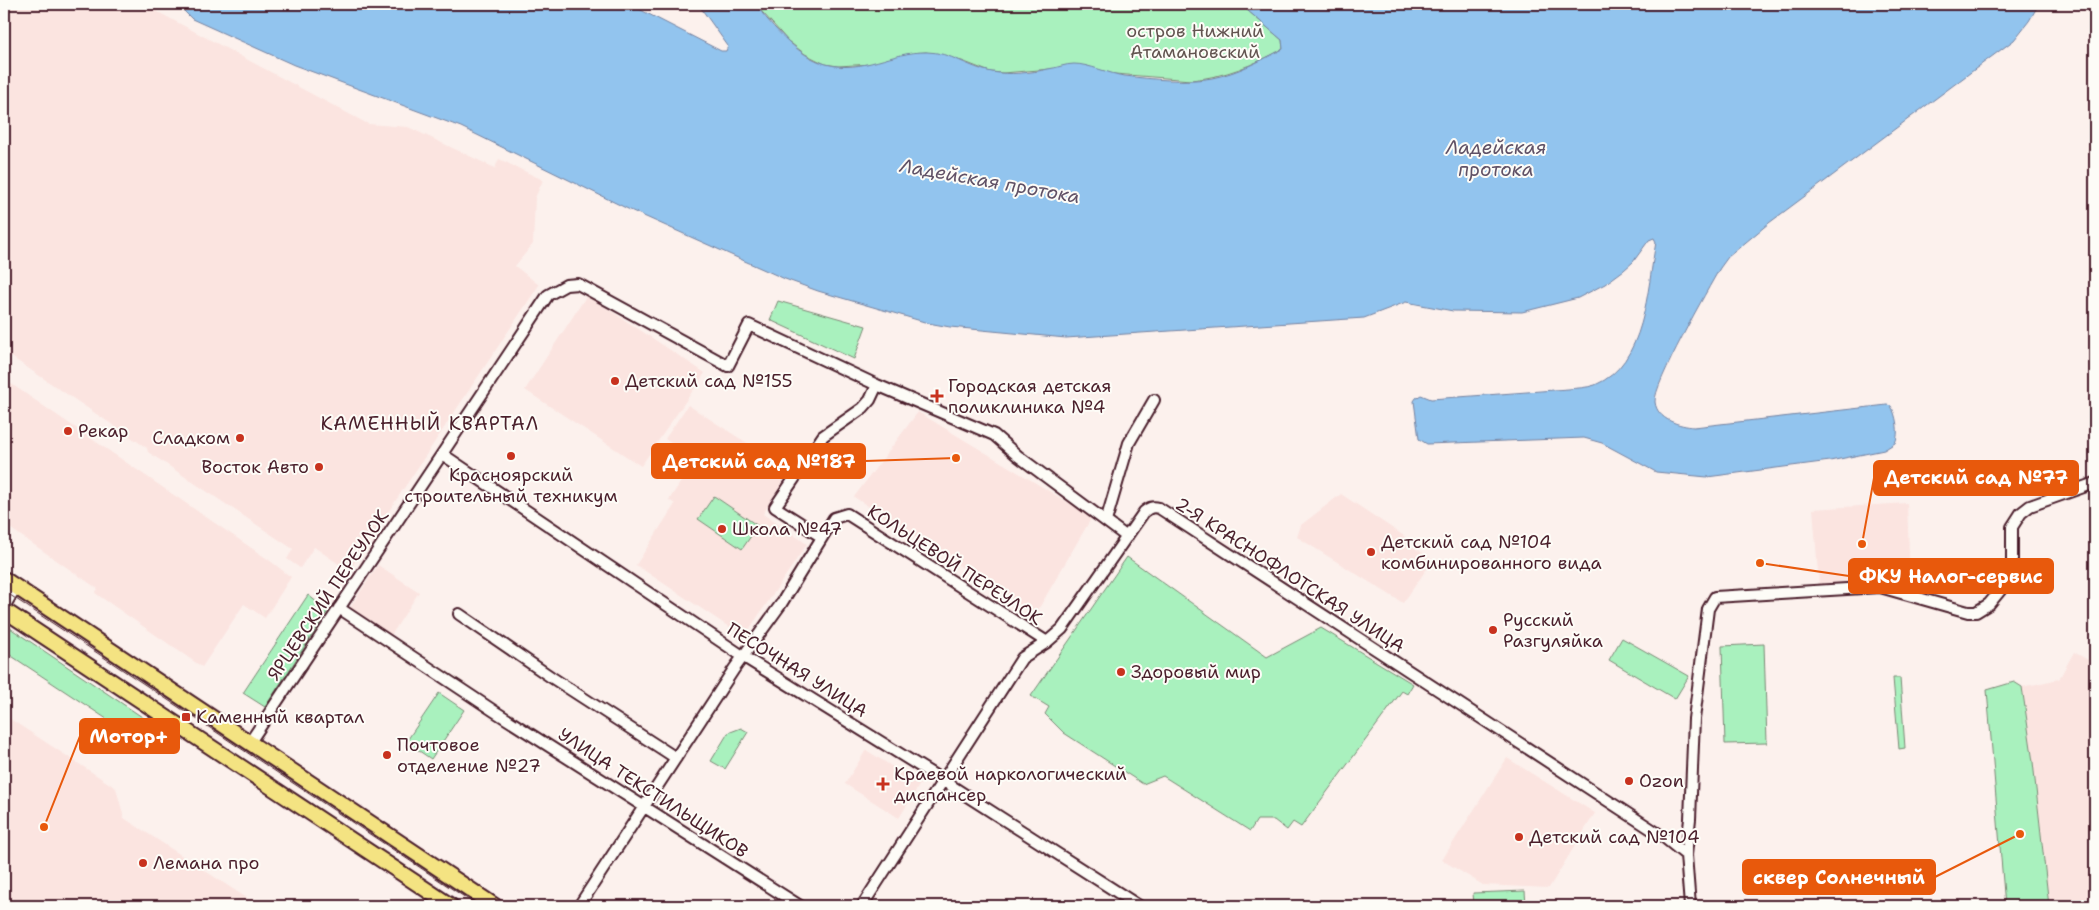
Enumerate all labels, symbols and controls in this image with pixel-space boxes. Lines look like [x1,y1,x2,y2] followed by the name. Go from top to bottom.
[1126,19,1264,64] park label: остров Нижний Атамановский
[1445,135,1546,182] water label: Ладейская протока
[897,153,1082,209] water label: Ладейская протока
[625,369,793,393] place label: Детский сад №155
[948,374,1111,419] place label: Городская детская поликлиника №4
[609,375,621,387] marker: Детский сад №155
[930,389,944,403] marker: Городская детская поликлиника №4
[321,411,539,436] district label: КАМЕННЫЙ КВАРТАЛ
[78,419,128,443] place label: Рекар
[62,425,74,437] marker: Рекар
[152,426,230,450] place label: Сладком
[234,432,246,444] marker: Сладком
[652,444,865,478] callout: Детский сад №187
[663,449,856,474] text: Детский сад №187
[505,450,517,462] marker: Красноярский строительный техникум
[202,455,309,479] place label: Восток Авто
[313,461,325,473] marker: Восток Авто
[1874,461,2078,495] callout: Детский сад №77
[404,463,618,508] place label: Красноярский строительный техникум
[1884,465,2068,490] text: Детский сад №77
[1171,492,1409,658] street label: 2-Я КРАСНОФЛОТСКАЯ УЛИЦА
[863,499,1047,631] street label: КОЛЬЦЕВОЙ ПЕРЕУЛОК
[262,505,394,685] street label: ЯРЦЕВСКИЙ ПЕРЕУЛОК
[732,517,842,541] place label: Школа №47
[716,523,728,535] marker: Школа №47
[1381,530,1602,575] place label: Детский сад №104 комбинированного вида
[1365,546,1377,558] marker: Детский сад №104 комбинированного вида
[1849,559,2053,593] callout: ФКУ Налог-сервис
[1859,564,2043,589] text: ФКУ Налог-сервис
[1503,608,1603,653] place label: Русский Разгуляйка
[722,617,872,723] street label: ПЕСОЧНАЯ УЛИЦА
[1487,624,1499,636] marker: Русский Разгуляйка
[1131,660,1261,684] place label: Здоровый мир
[1115,666,1127,678] marker: Здоровый мир
[196,705,364,729] place label: Каменный квартал
[180,711,192,723] marker: Каменный квартал
[80,719,179,753] callout: Мотор+
[553,722,753,864] street label: УЛИЦА ТЕКСТИЛЬЩИКОВ
[89,724,169,749] text: Мотор+
[397,733,541,778] place label: Почтовое отделение №27
[381,749,393,761] marker: Почтовое отделение №27
[894,762,1127,807] place label: Краевой наркологический диспансер
[1639,769,1684,793] place label: Ozon
[1623,775,1635,787] marker: Ozon
[876,777,890,791] marker: Краевой наркологический диспансер
[1529,825,1700,849] place label: Детский сад №104
[1513,831,1525,843] marker: Детский сад №104
[153,851,259,875] place label: Лемана про
[137,857,149,869] marker: Лемана про
[1743,860,1935,894] callout: сквер Солнечный
[1753,865,1925,890] text: сквер Солнечный

